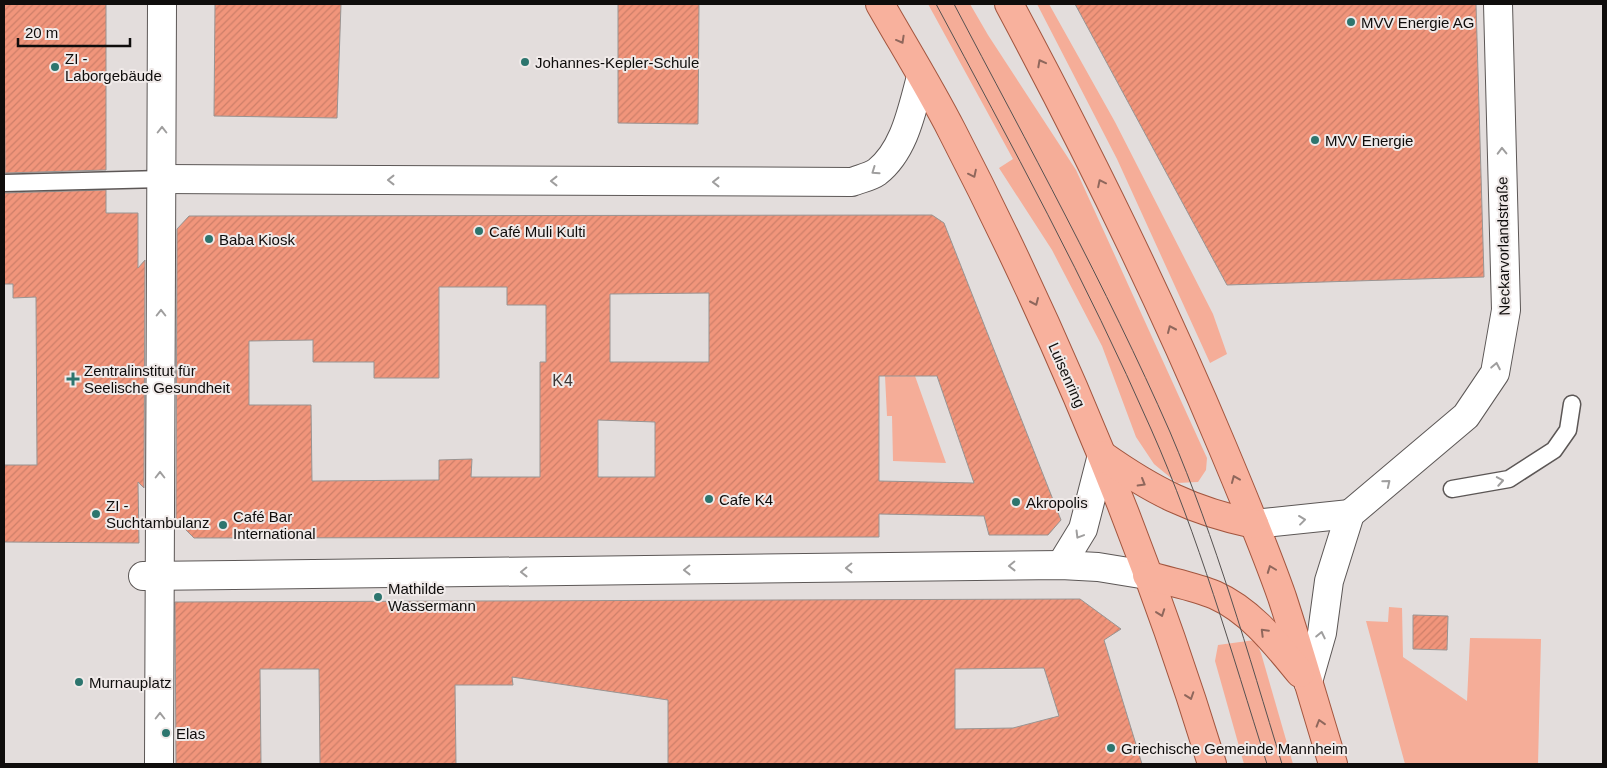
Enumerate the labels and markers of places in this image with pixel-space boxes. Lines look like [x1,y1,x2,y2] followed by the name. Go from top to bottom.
[1361,14,1474,31] place label: MVV Energie AG
[1345,16,1357,28] marker: MVV Energie AG
[65,50,162,84] place label: ZI - Laborgebäude
[535,54,699,71] place label: Johannes-Kepler-Schule
[519,56,531,68] marker: Johannes-Kepler-Schule
[49,61,61,73] marker: ZI - Laborgebäude
[1325,132,1413,149] place label: MVV Energie
[1309,134,1321,146] marker: MVV Energie
[489,223,586,240] place label: Café Muli Kulti
[473,225,485,237] marker: Café Muli Kulti
[219,231,295,248] place label: Baba Kiosk
[203,233,215,245] marker: Baba Kiosk
[84,362,231,396] place label: Zentralinstitut für Seelische Gesundheit
[66,372,80,386] marker: Zentralinstitut für Seelische Gesundheit
[719,491,773,508] place label: Cafe K4
[703,493,715,505] marker: Cafe K4
[1026,494,1088,511] place label: Akropolis
[1010,496,1022,508] marker: Akropolis
[106,497,209,531] place label: ZI - Suchtambulanz
[90,508,102,520] marker: ZI - Suchtambulanz
[233,508,316,542] place label: Café Bar International
[217,519,229,531] marker: Café Bar International
[388,580,476,614] place label: Mathilde Wassermann
[372,591,384,603] marker: Mathilde Wassermann
[89,674,172,691] place label: Murnauplatz
[73,676,85,688] marker: Murnauplatz
[176,725,205,742] place label: Elas
[160,727,172,739] marker: Elas
[1121,740,1348,757] place label: Griechische Gemeinde Mannheim
[1105,742,1117,754] marker: Griechische Gemeinde Mannheim

